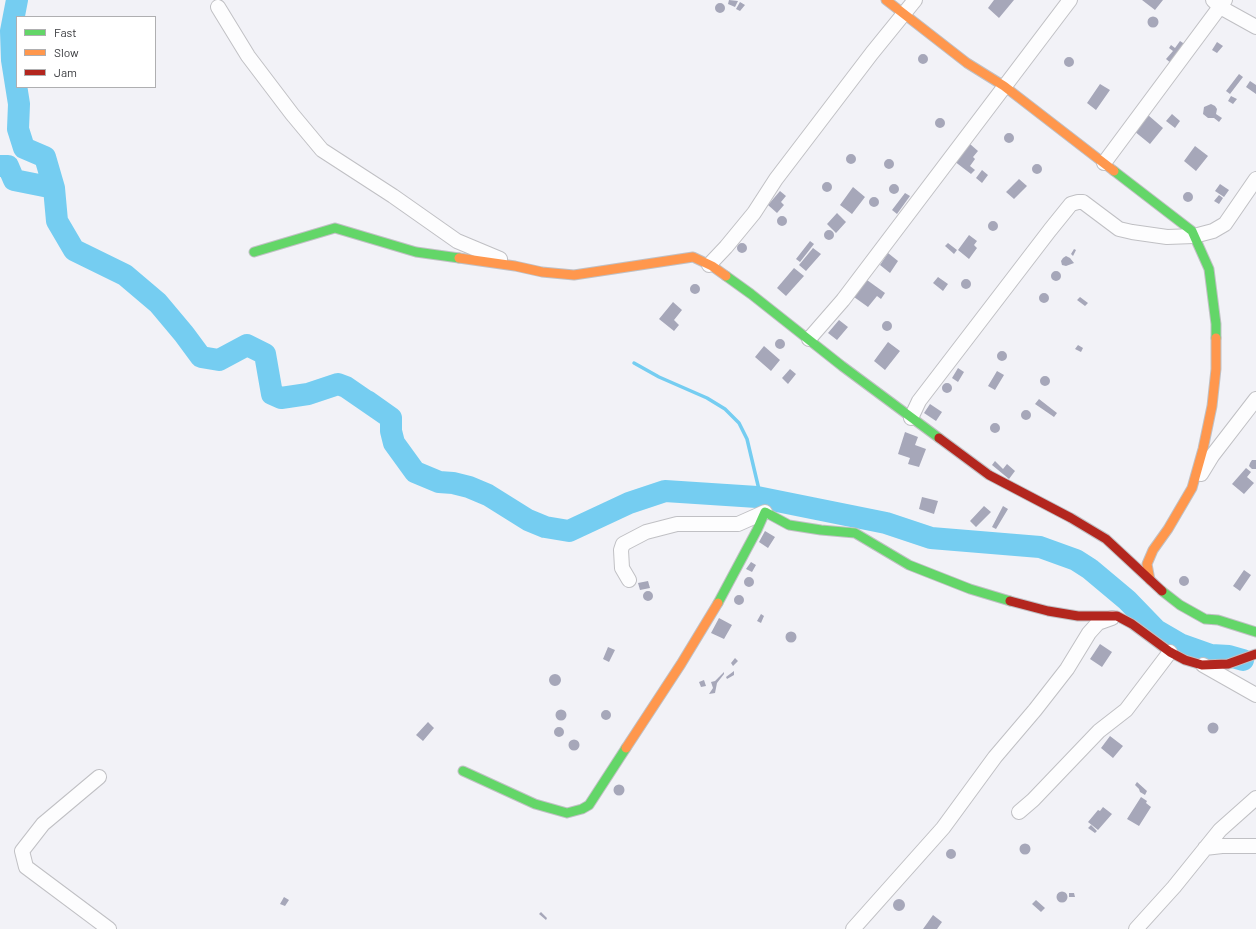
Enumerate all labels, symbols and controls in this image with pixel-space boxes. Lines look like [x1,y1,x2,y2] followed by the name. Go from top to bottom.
[16,16,156,88] legend
[54,25,77,39] text: Fast
[54,45,79,59] text: Slow
[54,65,77,79] text: Jam

